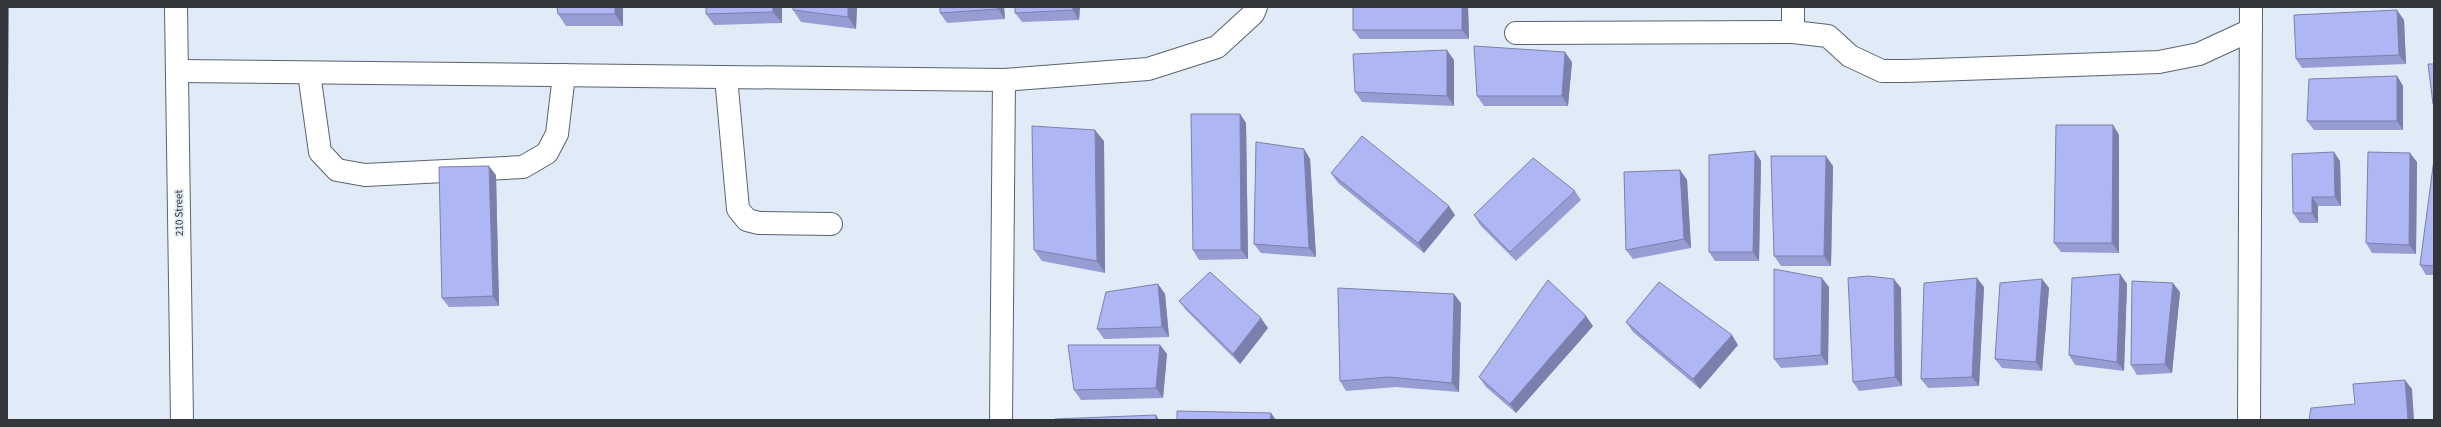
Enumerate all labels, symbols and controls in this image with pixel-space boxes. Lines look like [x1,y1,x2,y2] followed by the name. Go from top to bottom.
[171,190,187,236] street label: 210 Street

